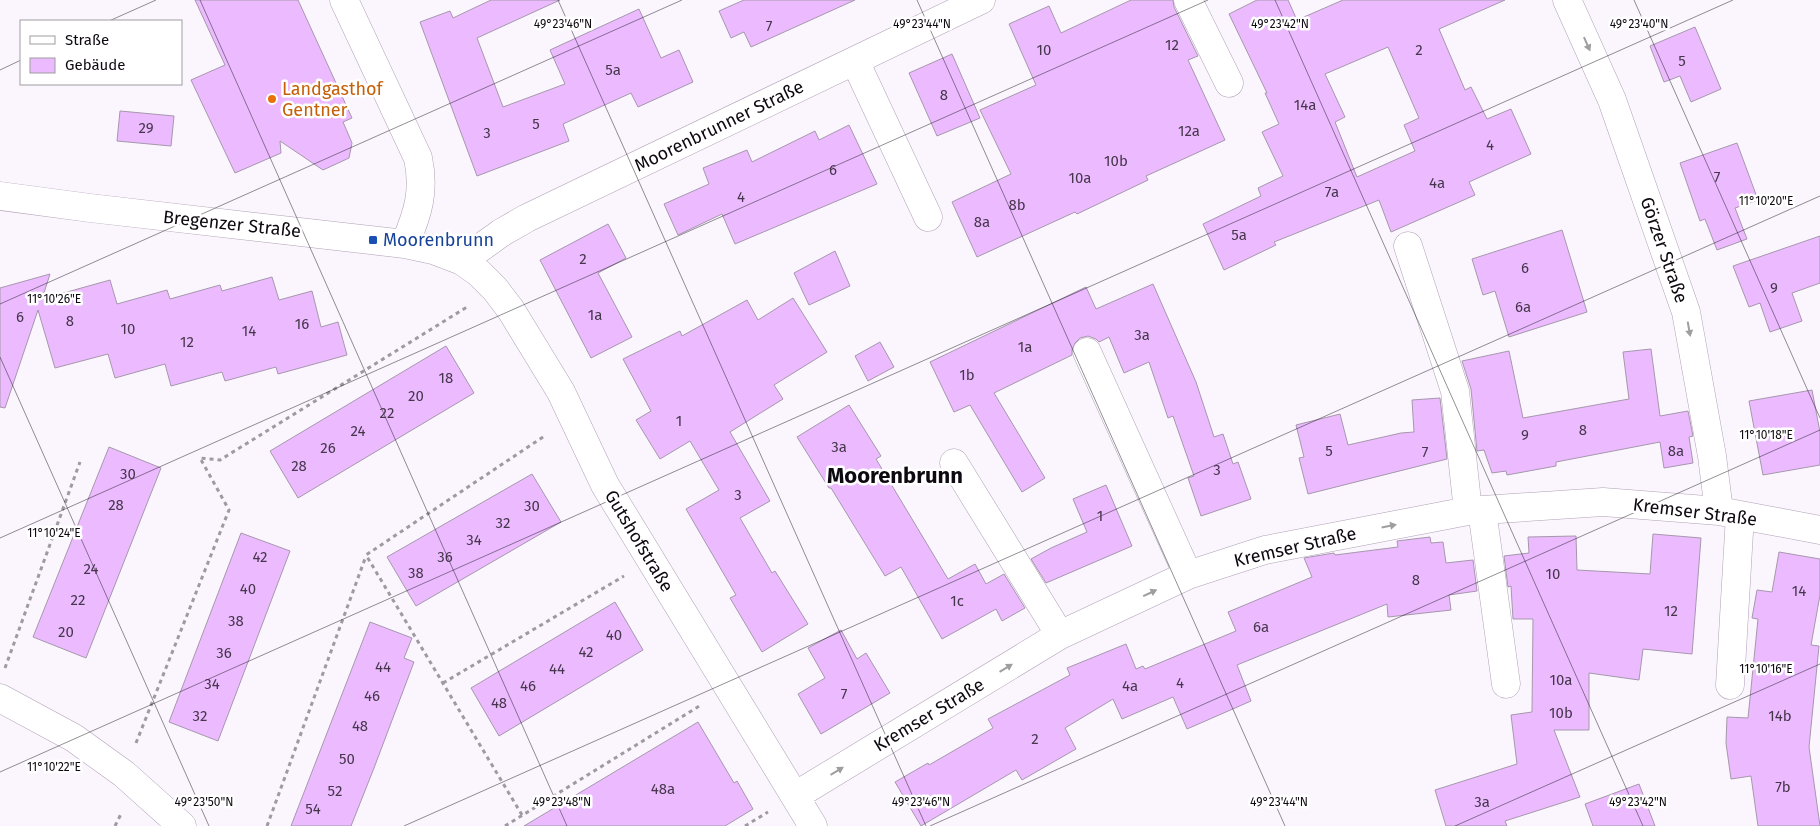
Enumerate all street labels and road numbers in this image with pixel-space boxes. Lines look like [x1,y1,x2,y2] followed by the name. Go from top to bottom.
[631,75,807,177] street label: Moorenbrunner Straße
[1636,194,1692,306] street label: Görzer Straße
[162,206,302,242] street label: Bregenzer Straße
[600,486,678,596] street label: Gutshofstraße
[1632,493,1758,531] street label: Kremser Straße
[1232,522,1358,572] street label: Kremser Straße
[870,673,988,757] street label: Kremser Straße

